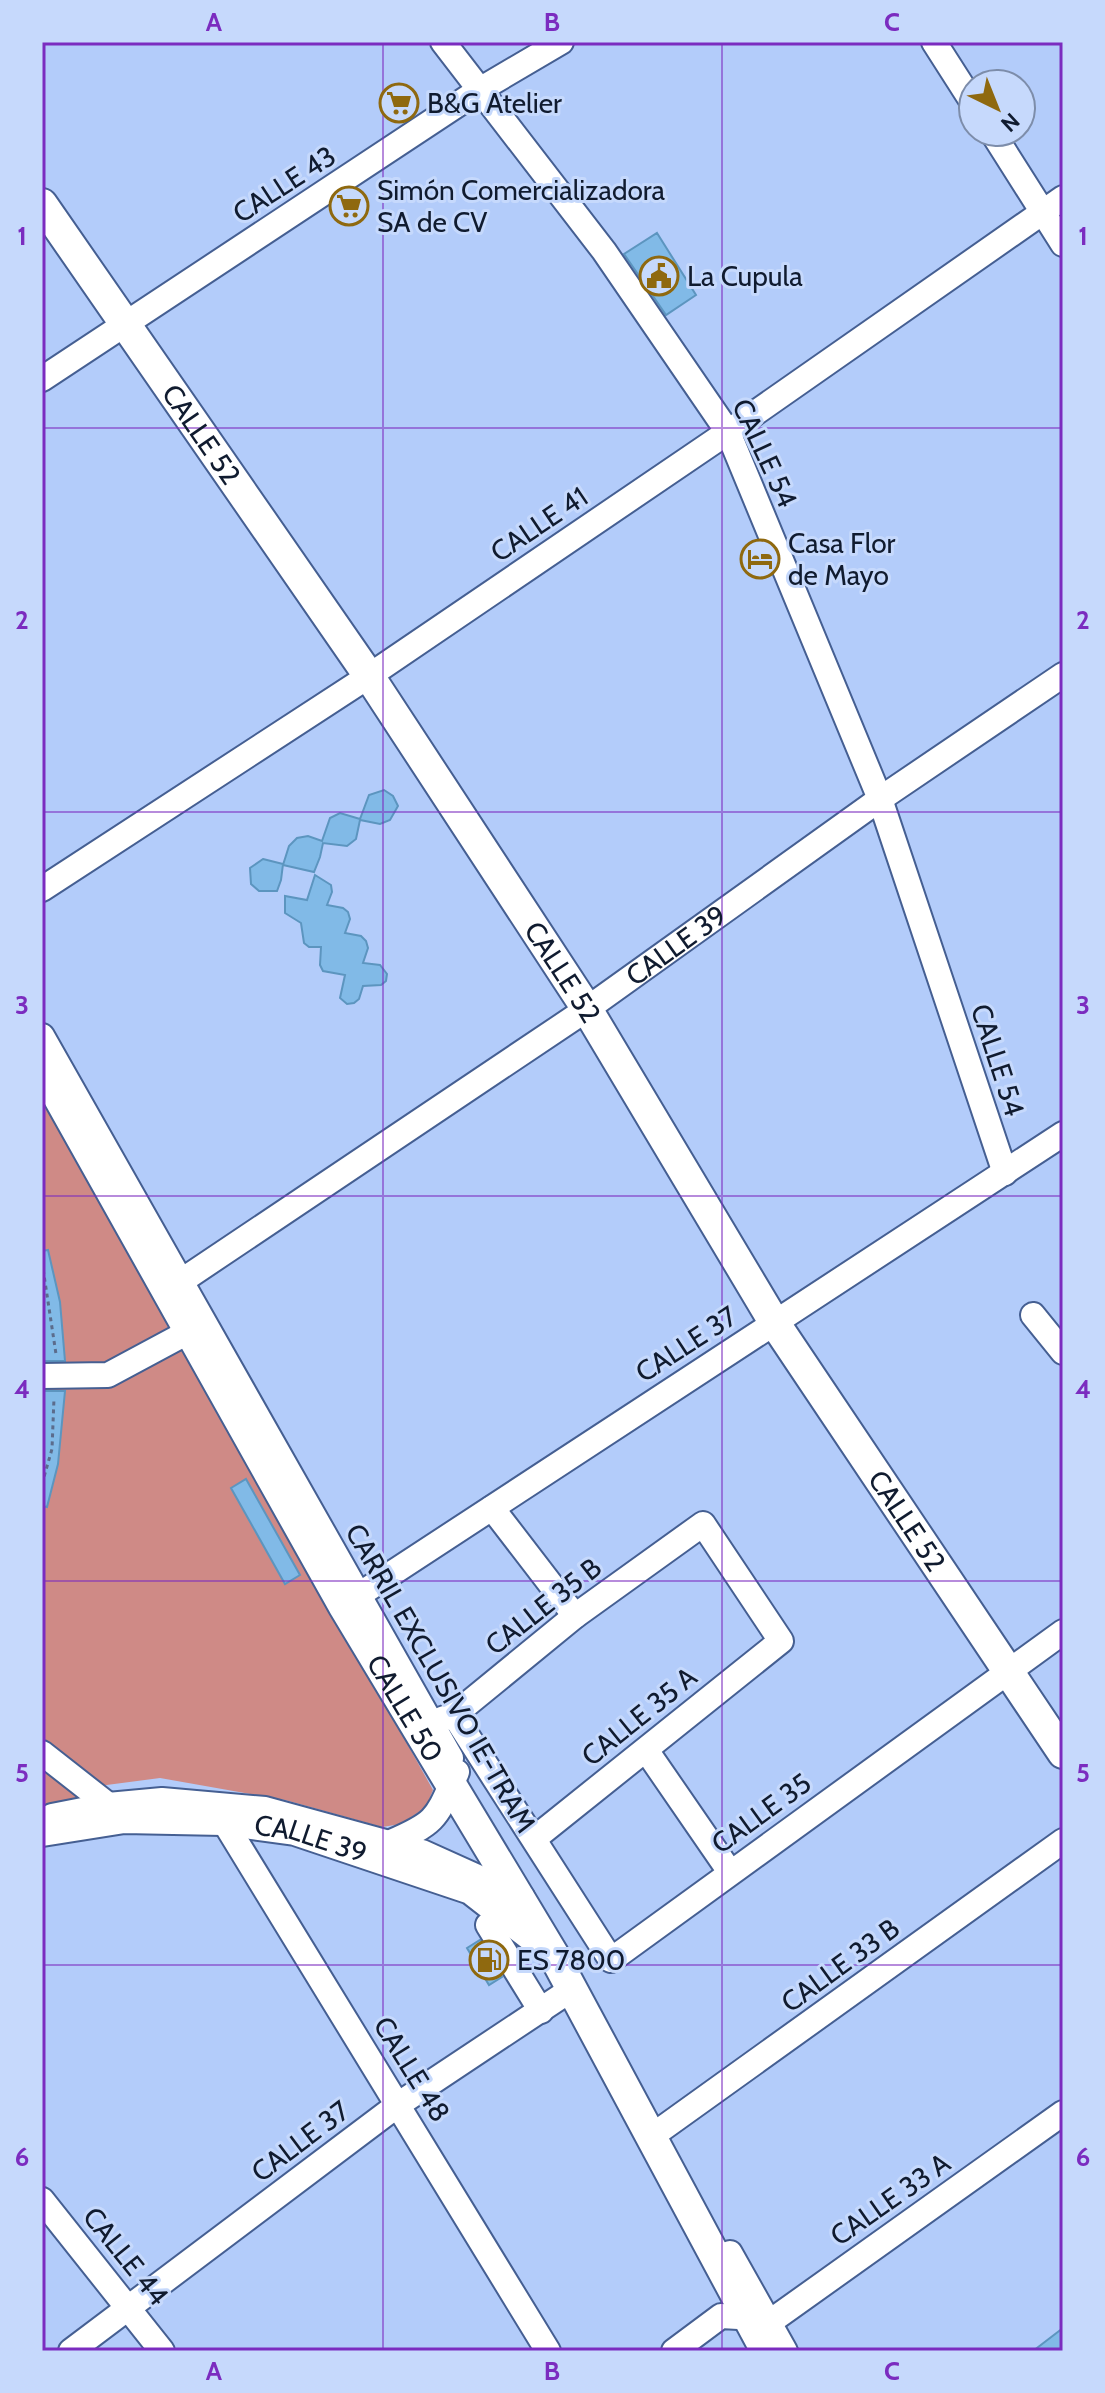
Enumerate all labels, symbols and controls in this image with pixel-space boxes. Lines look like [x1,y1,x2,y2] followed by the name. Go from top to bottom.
[206,6,223,38] text: A
[544,6,560,38] text: B
[884,6,900,38] text: C
[957,68,1037,148] north arrow
[378,82,420,124] supermarket icon: B&G Atelier
[427,86,562,120] place label: B&G Atelier
[995,107,1025,137] text: N
[226,138,342,230] street label: CALLE 43
[377,173,666,239] place label: Simón Comercializadora SA de CV
[328,185,370,227] supermarket icon: Simón Comercializadora SA de CV
[17,220,27,252] text: 1
[1078,220,1088,252] text: 1
[638,255,680,297] public building icon: La Cupula
[687,259,803,293] place label: La Cupula
[155,378,248,491] street label: CALLE 52
[725,393,805,513] street label: CALLE 54
[484,479,594,569] street label: CALLE 41
[788,526,896,592] place label: Casa Flor de Mayo
[739,538,781,580] hotel icon: Casa Flor de Mayo
[15,604,29,636] text: 2
[1076,604,1090,636] text: 2
[619,898,733,993] street label: CALLE 39
[517,915,608,1029] street label: CALLE 52
[15,989,29,1021] text: 3
[1076,989,1090,1021] text: 3
[964,1000,1032,1120] street label: CALLE 54
[629,1299,743,1389] street label: CALLE 37
[14,1373,30,1405] text: 4
[1075,1373,1091,1405] text: 4
[861,1464,953,1578] street label: CALLE 52
[339,1517,543,1839] street label: CARRIL EXCLUSIVO IE-TRAM
[478,1550,608,1662] street label: CALLE 35 B
[360,1648,450,1768] street label: CALLE 50
[575,1659,704,1773] street label: CALLE 35 A
[15,1757,29,1789] text: 5
[1076,1757,1090,1789] text: 5
[705,1766,817,1860] street label: CALLE 35
[253,1808,372,1870] street label: CALLE 39
[774,1911,906,2019] street label: CALLE 33 B
[468,1939,510,1981] fuel station icon: ES 7800
[517,1943,625,1977] place label: ES 7800
[366,2010,458,2128] street label: CALLE 48
[244,2093,356,2189] street label: CALLE 37
[15,2141,29,2173] text: 6
[1076,2141,1090,2173] text: 6
[824,2145,957,2253] street label: CALLE 33 A
[76,2200,176,2312] street label: CALLE 44
[206,2355,223,2387] text: A
[544,2355,560,2387] text: B
[884,2355,900,2387] text: C

